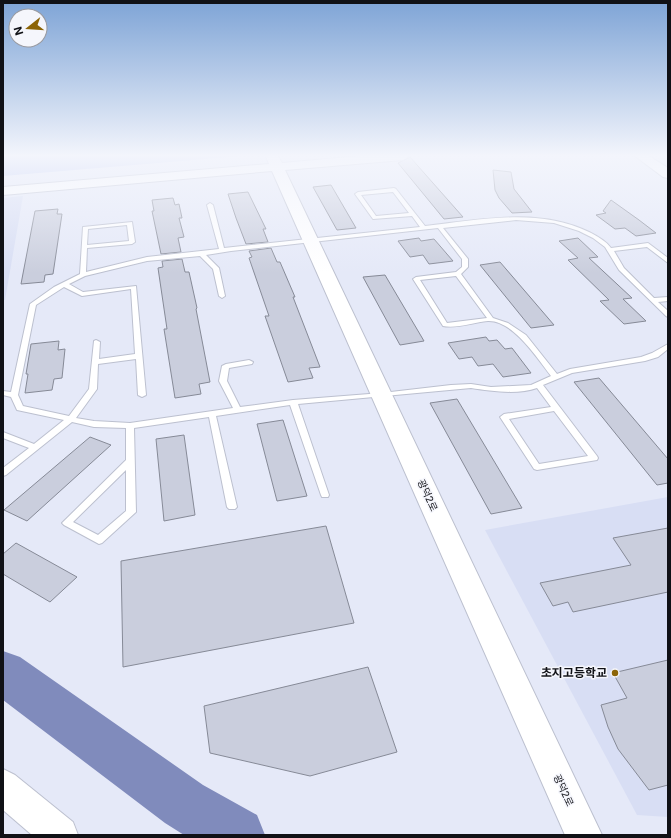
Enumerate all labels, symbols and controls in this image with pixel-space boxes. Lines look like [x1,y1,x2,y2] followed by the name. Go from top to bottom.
[8,8,48,48] north arrow
[11,25,26,37] text: N
[415,477,441,513] street label: 광덕2로
[541,665,607,680] place label: 초지고등학교
[610,668,620,678] marker: 초지고등학교
[551,772,577,808] street label: 광덕2로

